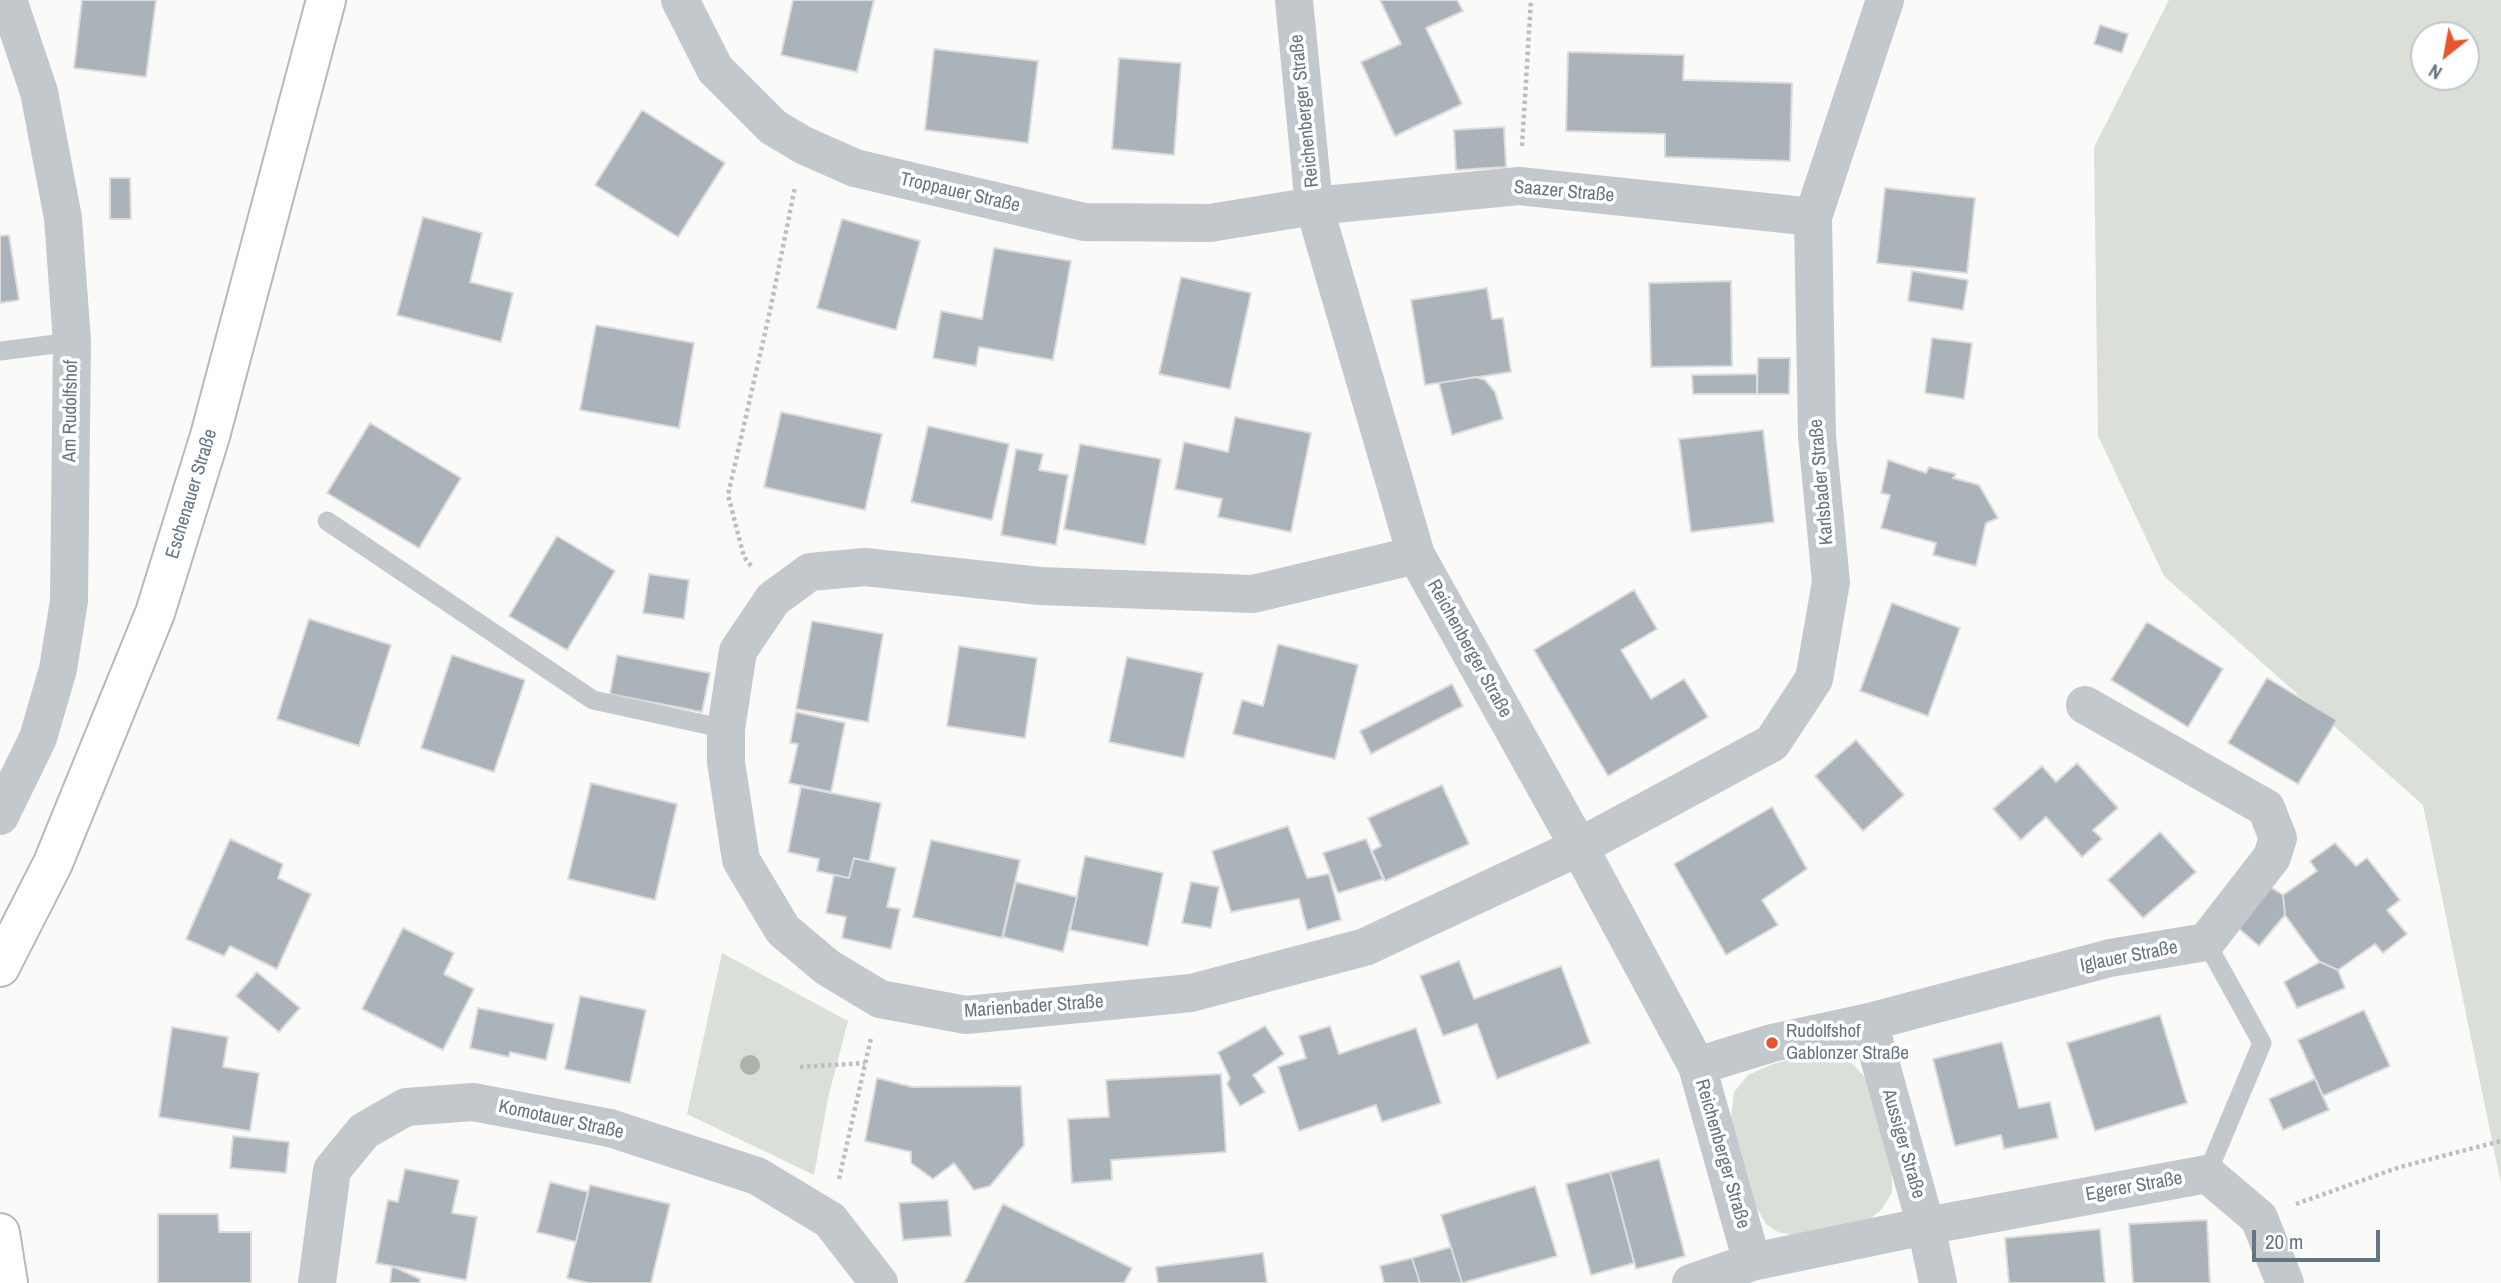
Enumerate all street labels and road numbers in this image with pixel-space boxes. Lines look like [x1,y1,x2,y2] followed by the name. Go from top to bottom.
[1286,33,1324,189] street label: Reichenberger Straße
[898,168,1022,218] street label: Troppauer Straße
[1513,176,1615,208] street label: Saazer Straße
[59,360,83,462] street label: Am Rudolfshof
[1805,418,1839,546] street label: Karlsbader Straße
[161,426,223,562] street label: Eschenauer Straße
[1422,576,1516,722] street label: Reichenberger Straße
[2078,936,2180,978] street label: Iglauer Straße
[964,991,1104,1023] street label: Marienbader Straße
[1690,1077,1754,1231] street label: Reichenberger Straße
[1877,1087,1929,1201] street label: Aussiger Straße
[496,1096,626,1144] street label: Komotauer Straße
[2084,1167,2184,1207] street label: Egerer Straße

